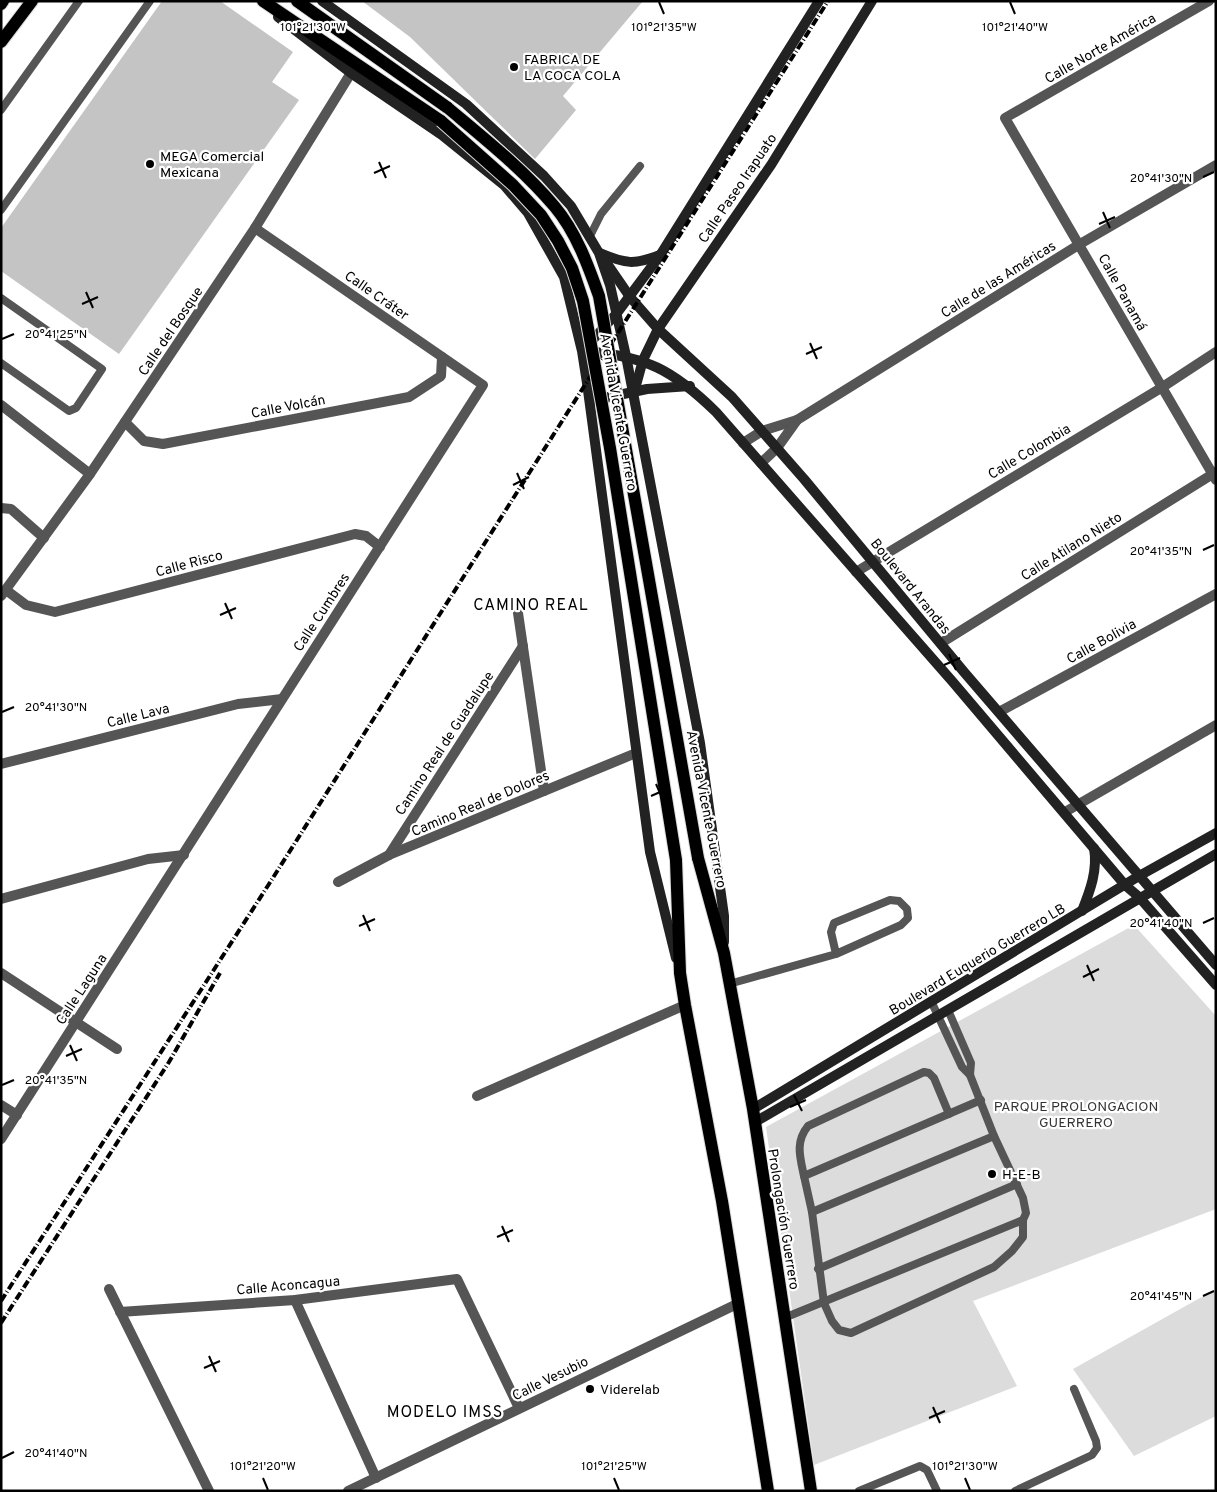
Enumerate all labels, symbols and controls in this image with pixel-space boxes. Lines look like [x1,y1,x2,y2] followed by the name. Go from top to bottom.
[1042,11,1159,88] street label: Calle Norte América
[280,20,346,36] text: 101°21'30"W
[631,20,697,36] text: 101°21'35"W
[982,20,1048,36] text: 101°21'40"W
[524,52,621,85] place label: FABRICA DE LA COCA COLA
[508,61,520,73] marker: FABRICA DE LA COCA COLA
[695,131,781,247] street label: Calle Paseo Irapuato
[160,149,264,182] place label: MEGA Comercial Mexicana
[144,158,156,170] marker: MEGA Comercial Mexicana
[1130,171,1192,187] text: 20°41'30"N
[938,238,1059,323] street label: Calle de las Américas
[1094,251,1150,334] street label: Calle Panamá
[341,268,412,325] street label: Calle Cráter
[135,284,207,380] street label: Calle del Bosque
[25,327,87,343] text: 20°41'25"N
[595,332,640,493] street label: Avenida Vicente Guerrero
[250,392,327,423] street label: Calle Volcán
[985,421,1074,484] street label: Calle Colombia
[1018,509,1126,585] street label: Calle Atilano Nieto
[866,536,954,638] street label: Boulevard Arandas
[1130,544,1192,560] text: 20°41'35"N
[154,547,225,582] street label: Calle Risco
[291,570,354,655] street label: Calle Cumbres
[473,596,589,616] district label: CAMINO REAL
[1064,616,1140,668] street label: Calle Bolivia
[392,669,498,819] street label: Camino Real de Guadalupe
[25,700,87,716] text: 20°41'30"N
[105,700,171,732] street label: Calle Lava
[682,729,729,890] street label: Avenida Vicente Guerrero
[409,768,552,841] street label: Camino Real de Dolores
[887,901,1069,1020] street label: Boulevard Euquerio Guerrero LB
[1130,916,1192,932] text: 20°41'40"N
[53,951,111,1028] street label: Calle Laguna
[25,1073,87,1089] text: 20°41'35"N
[994,1099,1158,1132] park label: PARQUE PROLONGACION GUERRERO
[763,1148,802,1291] street label: Prolongación Guerrero
[1002,1167,1041,1184] place label: H-E-B
[986,1168,998,1180] marker: H-E-B
[236,1273,341,1299] street label: Calle Aconcagua
[1130,1289,1192,1305] text: 20°41'45"N
[510,1353,592,1405] street label: Calle Vesubio
[600,1382,660,1399] place label: Viderelab
[584,1383,596,1395] marker: Viderelab
[387,1403,503,1423] district label: MODELO IMSS
[25,1446,87,1462] text: 20°41'40"N
[230,1459,296,1475] text: 101°21'20"W
[581,1459,647,1475] text: 101°21'25"W
[932,1459,998,1475] text: 101°21'30"W

